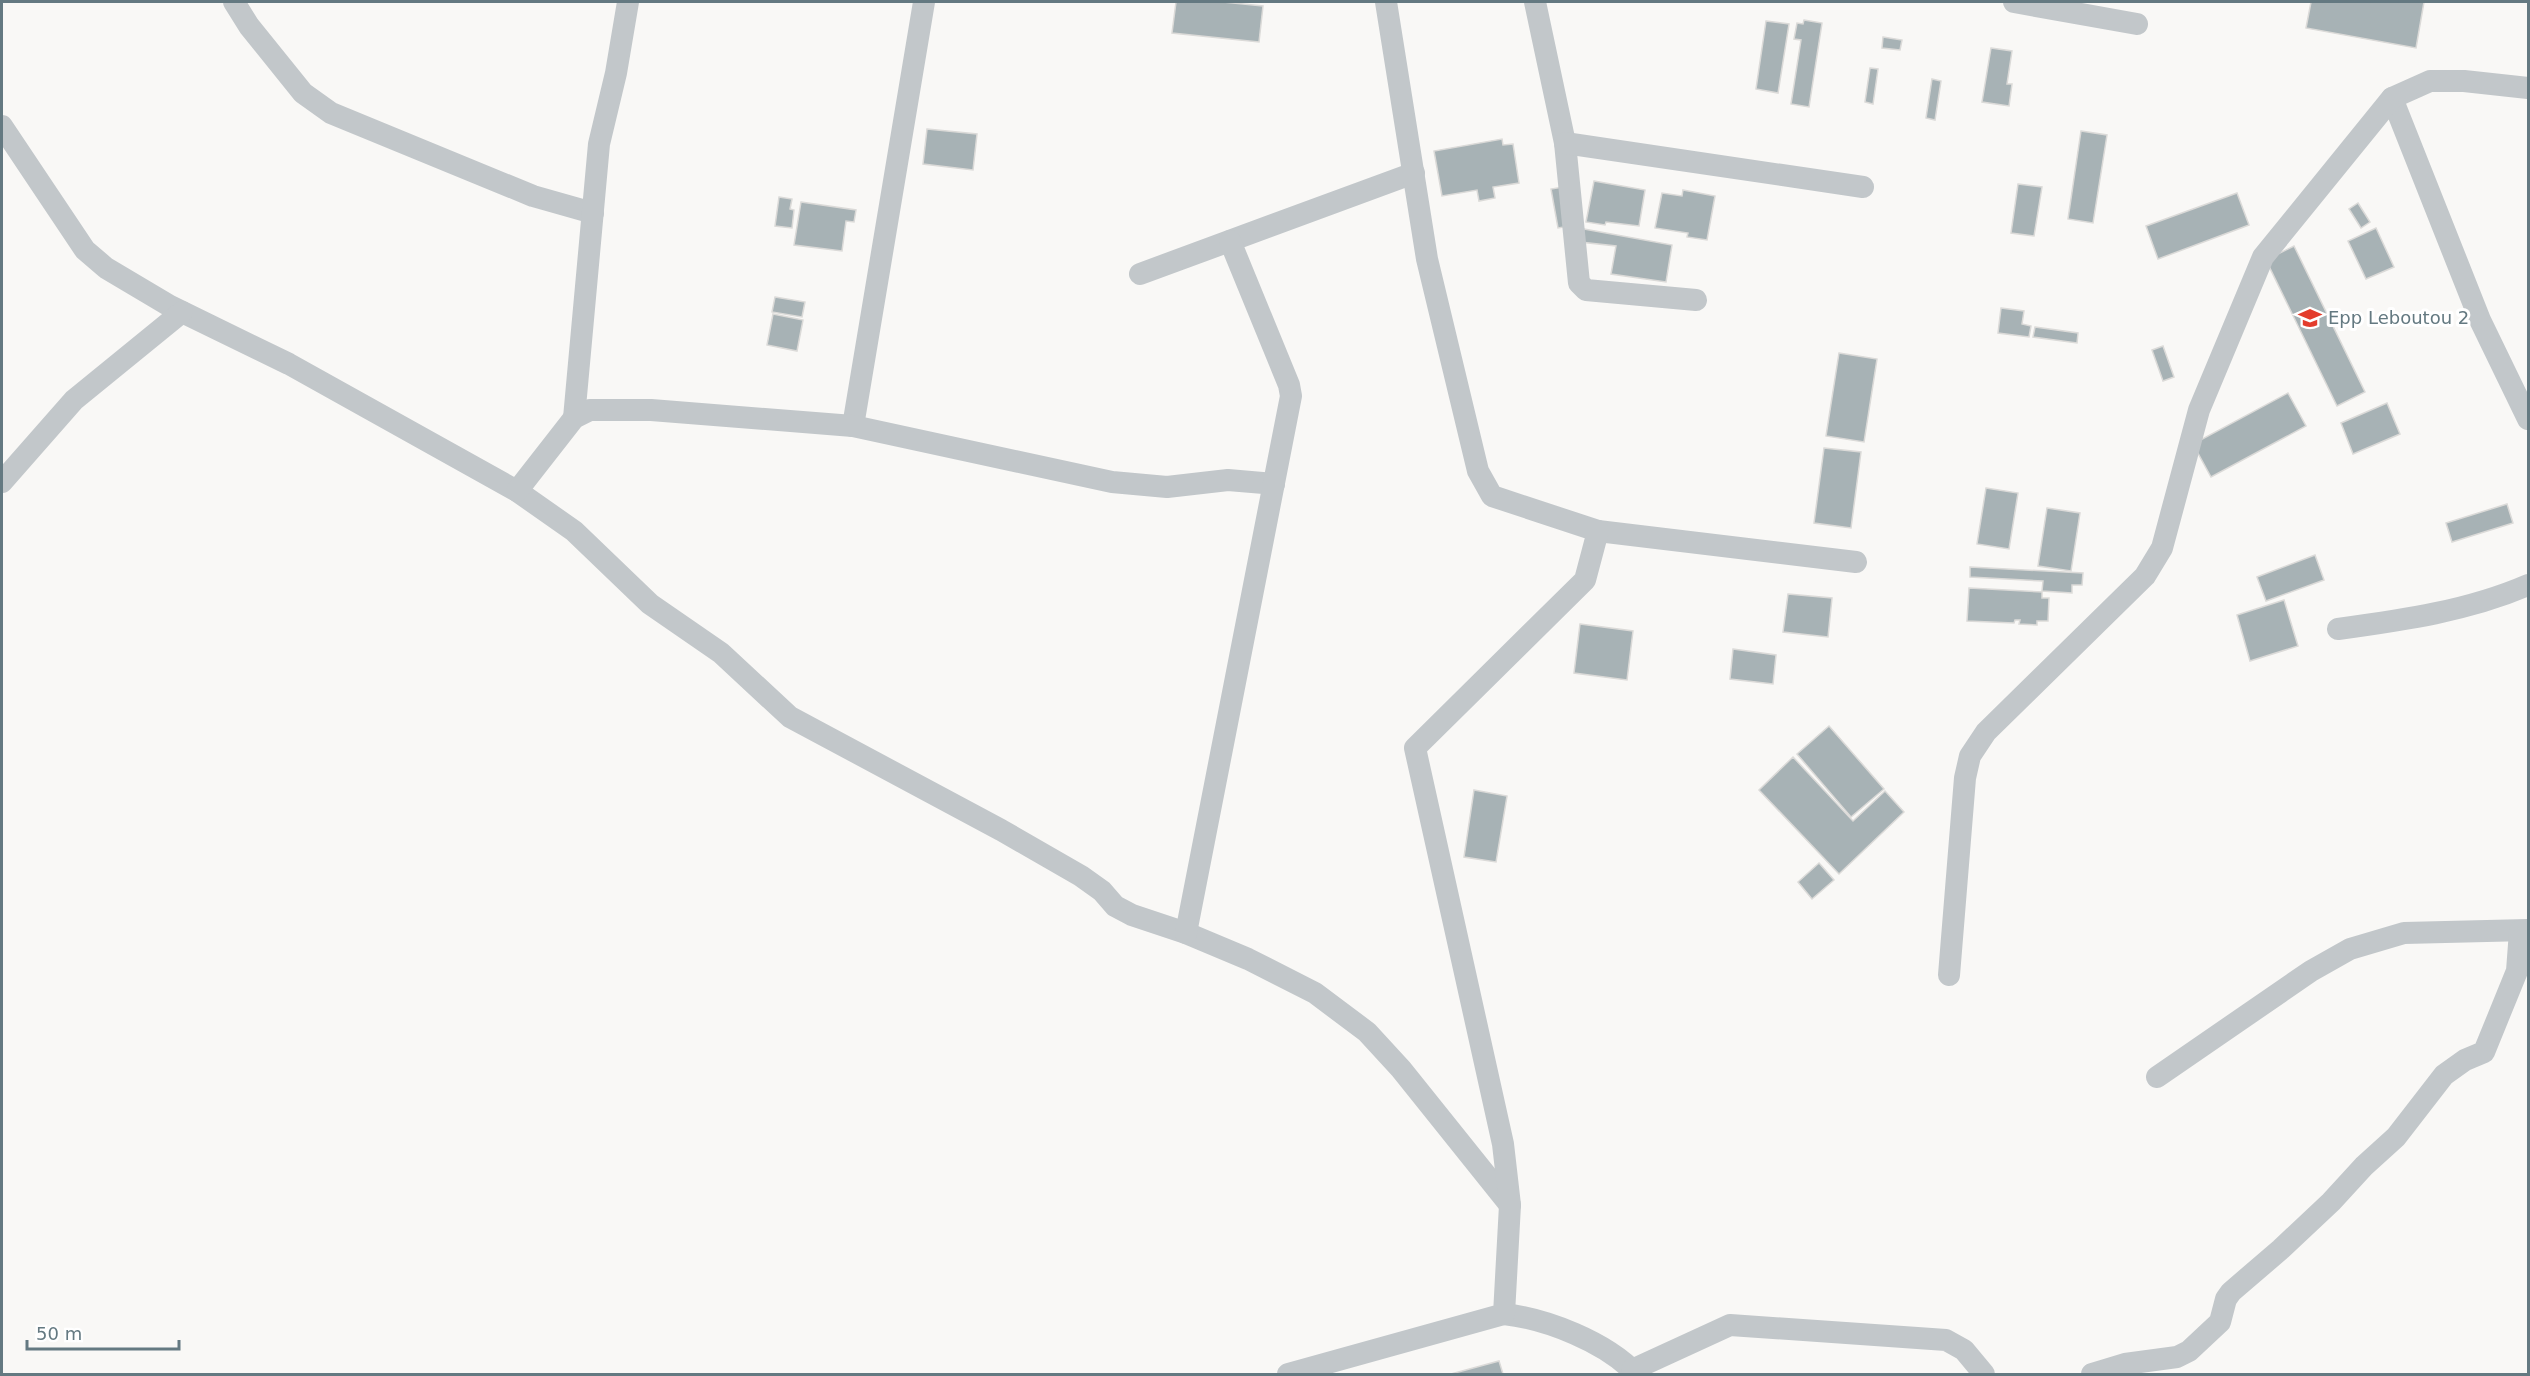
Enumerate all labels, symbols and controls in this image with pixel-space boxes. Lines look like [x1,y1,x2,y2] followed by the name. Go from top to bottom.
[2297,305,2323,331] school or university icon: Epp Leboutou 2
[2328,307,2469,328] place label: Epp Leboutou 2
[27,1313,178,1351] scale bar
[36,1323,82,1344] text: 50 m

